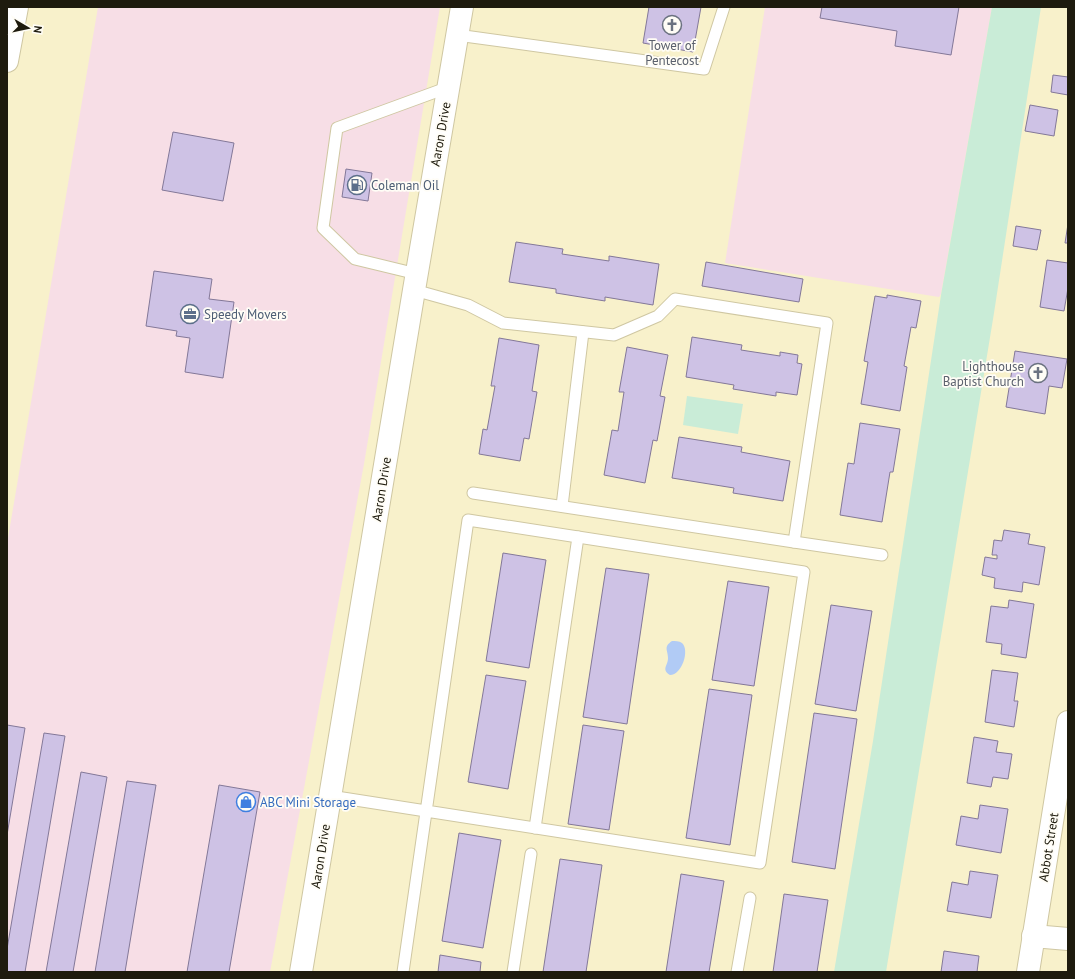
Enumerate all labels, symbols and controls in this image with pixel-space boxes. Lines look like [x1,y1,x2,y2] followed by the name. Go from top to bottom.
[8,8,48,48] north arrow
[661,14,683,36] church icon: Tower of Pentecost
[30,25,45,34] text: N
[645,37,699,69] place label: Tower of Pentecost
[426,101,455,168] street label: Aaron Drive
[346,174,368,196] fuel station icon: Coleman Oil
[371,177,439,194] place label: Coleman Oil
[179,303,201,325] office icon: Speedy Movers
[204,306,287,323] place label: Speedy Movers
[943,358,1024,390] place label: Lighthouse Baptist Church
[1027,362,1049,384] church icon: Lighthouse Baptist Church
[368,456,395,523] street label: Aaron Drive
[235,791,257,813] shop icon: ABC Mini Storage
[260,794,356,811] place label: ABC Mini Storage
[1035,811,1062,883] street label: Abbot Street
[307,823,334,890] street label: Aaron Drive

